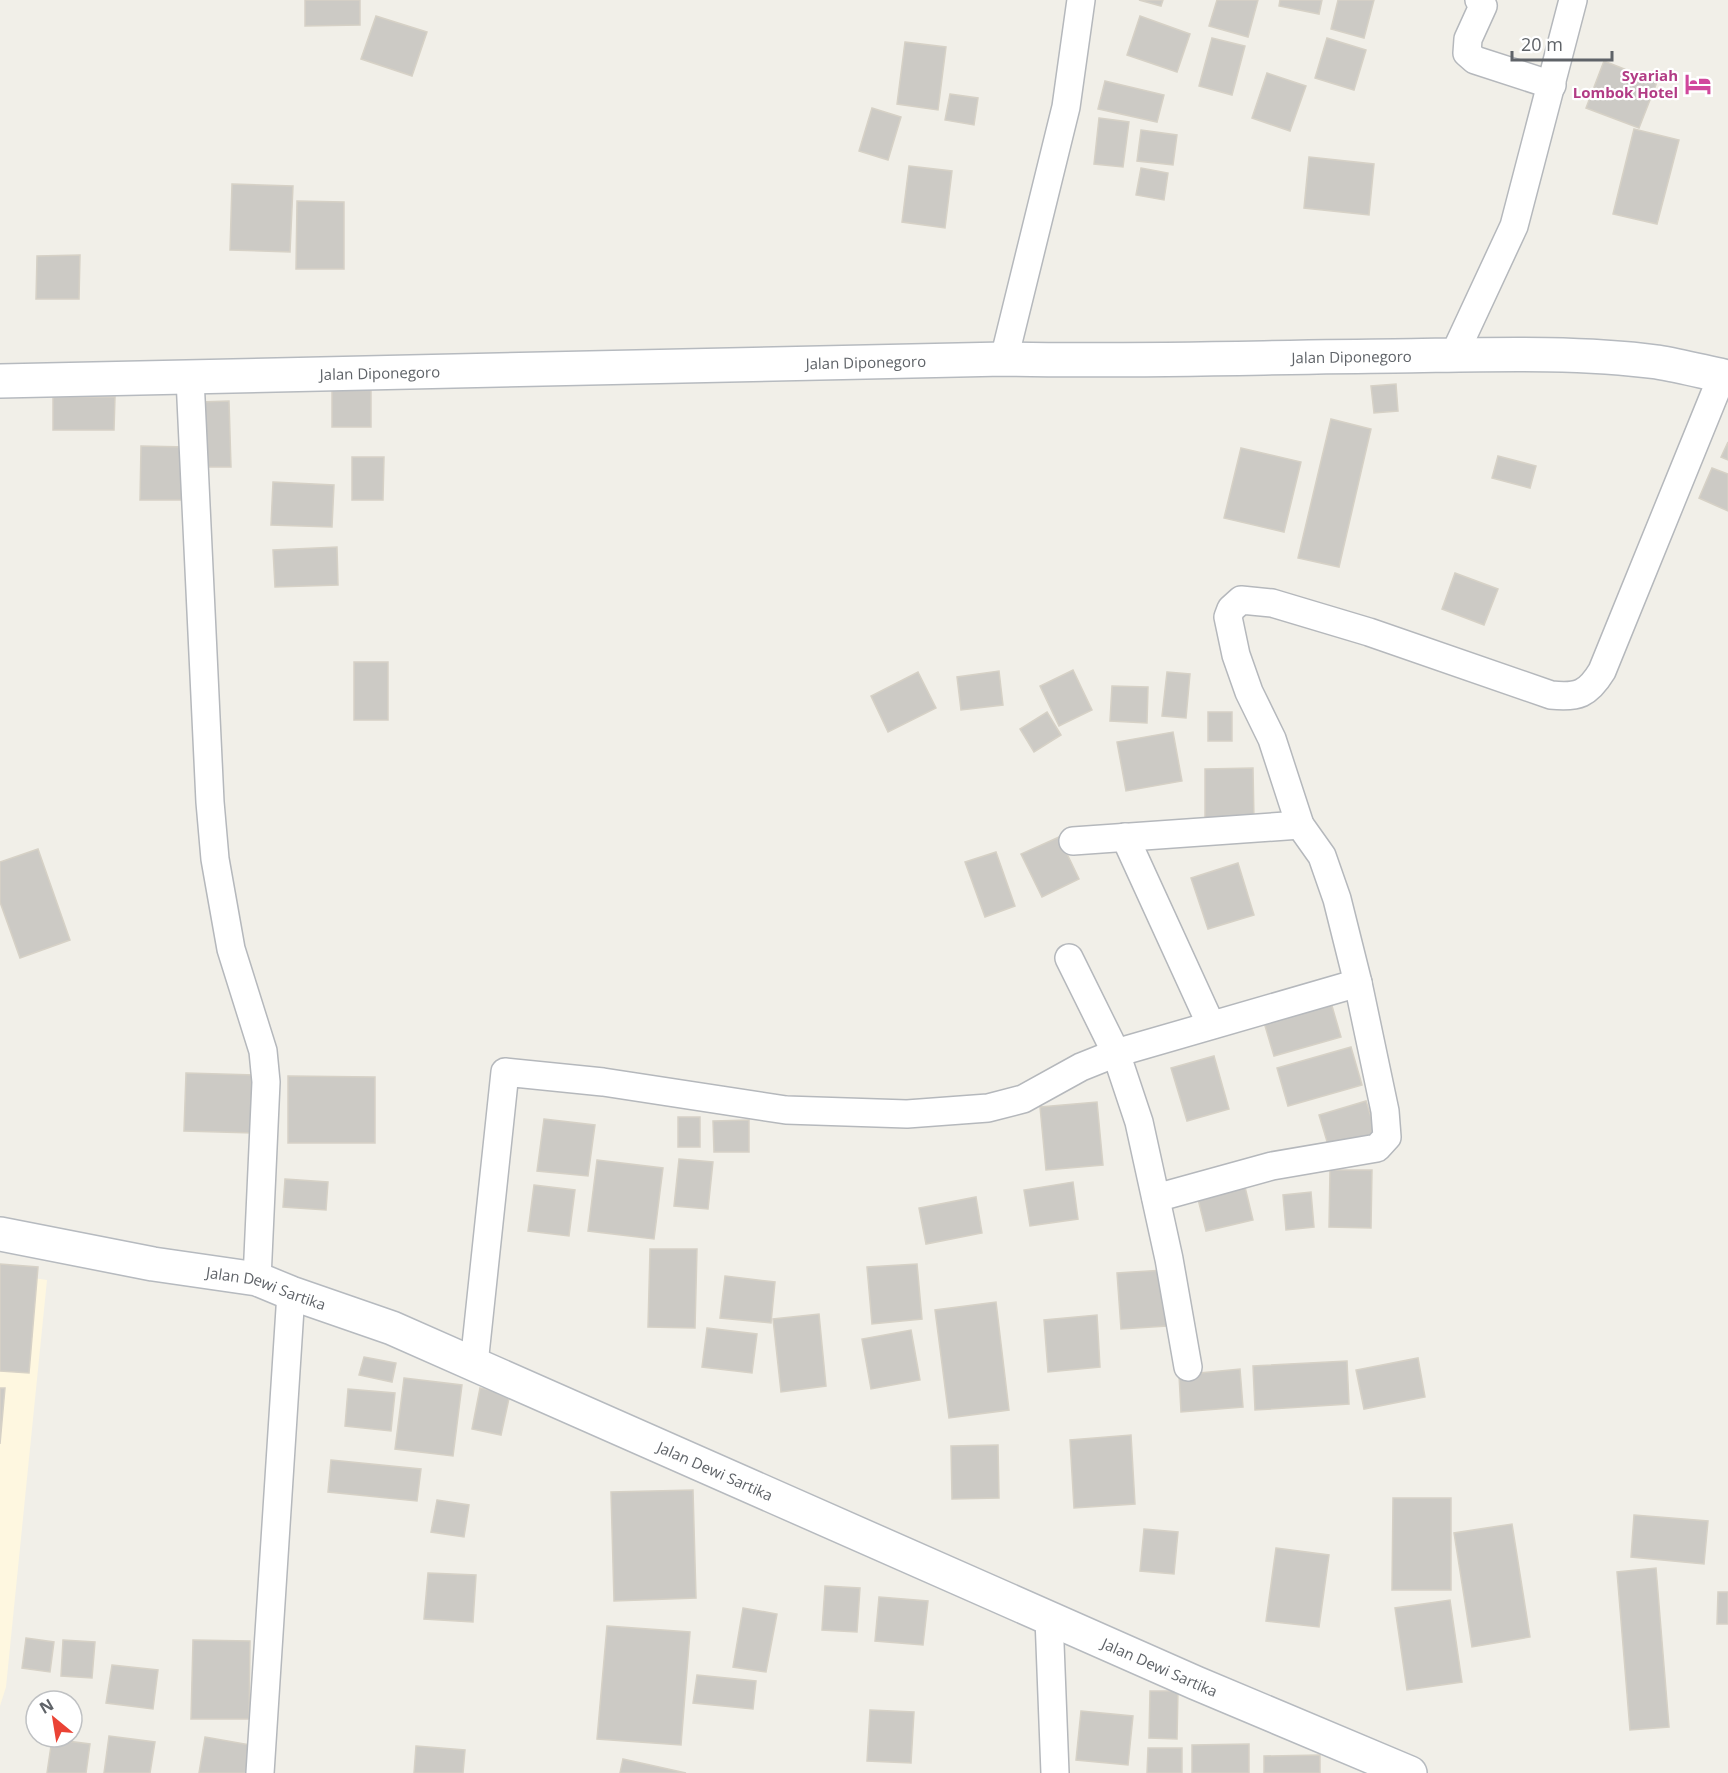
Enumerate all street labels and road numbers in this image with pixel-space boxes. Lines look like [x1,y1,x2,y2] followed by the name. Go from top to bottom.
[1289,346,1412,367] street label: Jalan Diponegoro
[803,351,926,373] street label: Jalan Diponegoro
[317,361,440,384] street label: Jalan Diponegoro
[203,1262,329,1314] street label: Jalan Dewi Sartika
[652,1436,776,1505] street label: Jalan Dewi Sartika
[1097,1632,1221,1701] street label: Jalan Dewi Sartika

